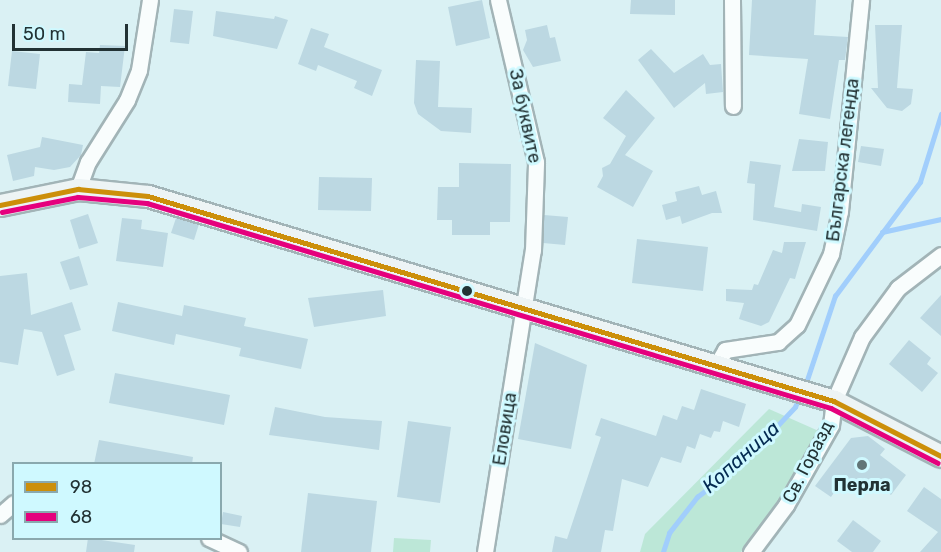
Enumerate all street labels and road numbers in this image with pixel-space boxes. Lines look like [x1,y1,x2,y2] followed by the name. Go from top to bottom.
[504,67,546,165] street label: За буквите
[822,77,864,243] street label: Българска легенда
[489,391,521,467] street label: Еловица
[778,417,838,507] street label: Св. Горазд

